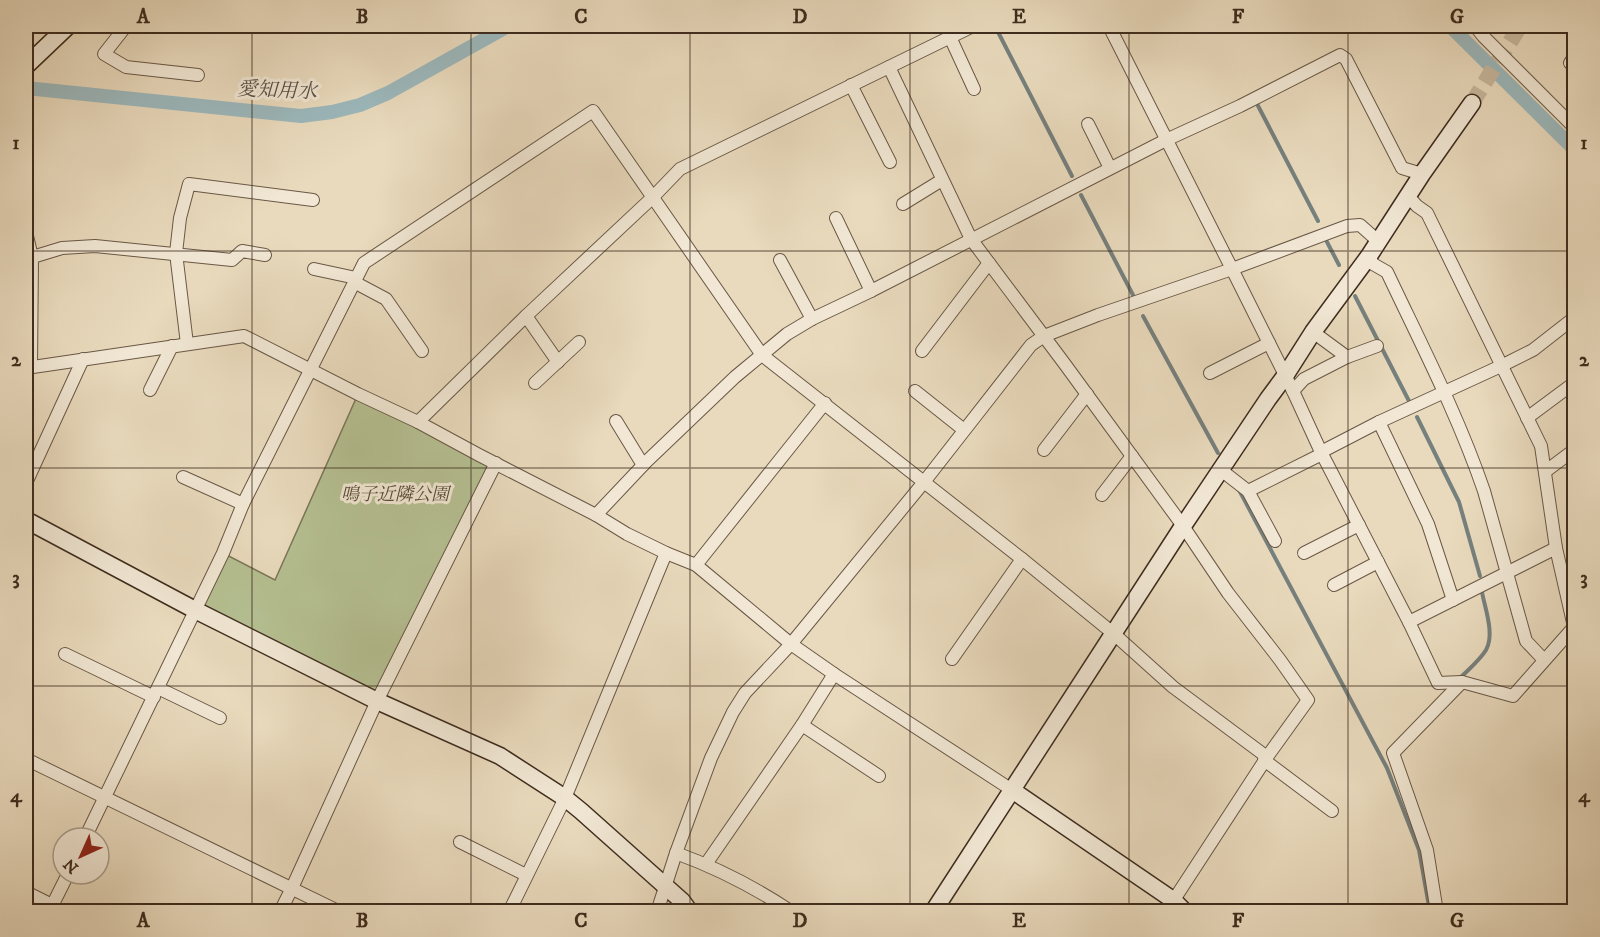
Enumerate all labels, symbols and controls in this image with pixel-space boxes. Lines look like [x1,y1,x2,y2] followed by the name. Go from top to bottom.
[136,5,151,30] text: A
[356,5,368,30] text: B
[574,5,588,30] text: C
[793,5,808,30] text: D
[1012,5,1026,30] text: E
[1232,5,1245,30] text: F
[1450,5,1464,30] text: G
[237,77,319,105] water label: 愛知用水
[12,131,20,156] text: 1
[1580,131,1588,156] text: 1
[11,348,22,373] text: 2
[1579,348,1590,373] text: 2
[341,484,452,506] park label: 鳴子近隣公園
[12,566,20,591] text: 3
[1580,566,1588,591] text: 3
[10,784,23,809] text: 4
[1578,784,1591,809] text: 4
[51,826,111,886] north arrow
[59,854,83,878] text: N
[136,909,151,934] text: A
[356,909,368,934] text: B
[574,909,588,934] text: C
[793,909,808,934] text: D
[1012,909,1026,934] text: E
[1232,909,1245,934] text: F
[1450,909,1464,934] text: G

